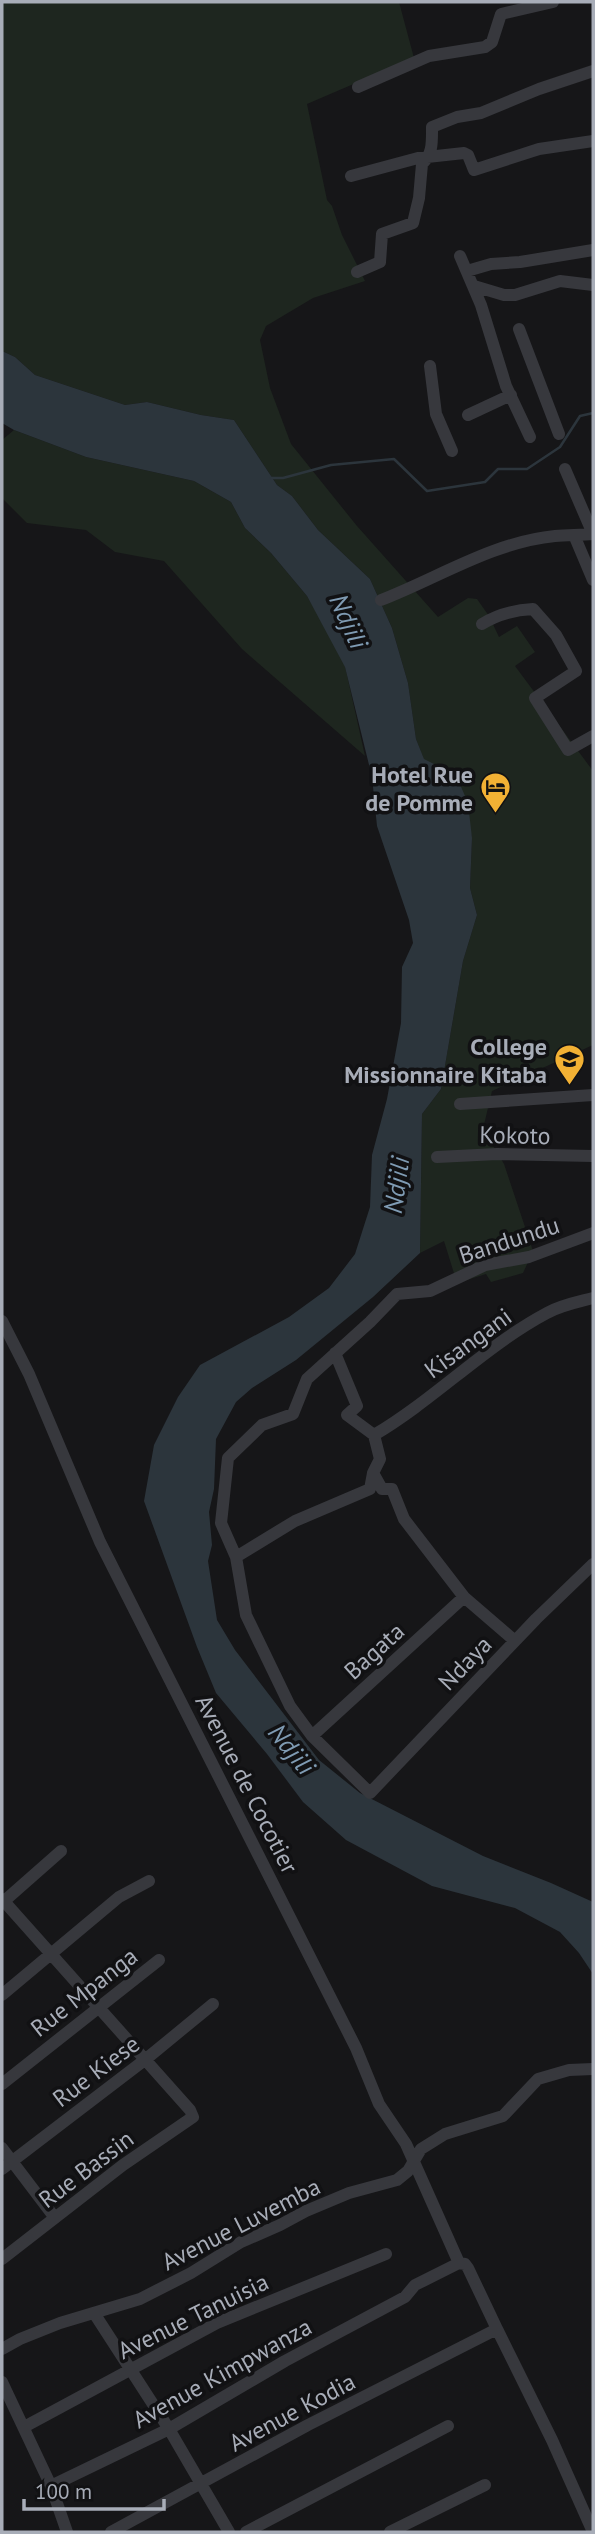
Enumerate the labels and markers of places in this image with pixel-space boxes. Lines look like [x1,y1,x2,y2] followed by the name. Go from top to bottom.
[365,759,473,818] place label: Hotel Rue de Pomme
[479,771,513,815] hotel icon: Hotel Rue de Pomme
[344,1031,547,1090] place label: College Missionnaire Kitaba
[553,1043,587,1087] school or university icon: College Missionnaire Kitaba

